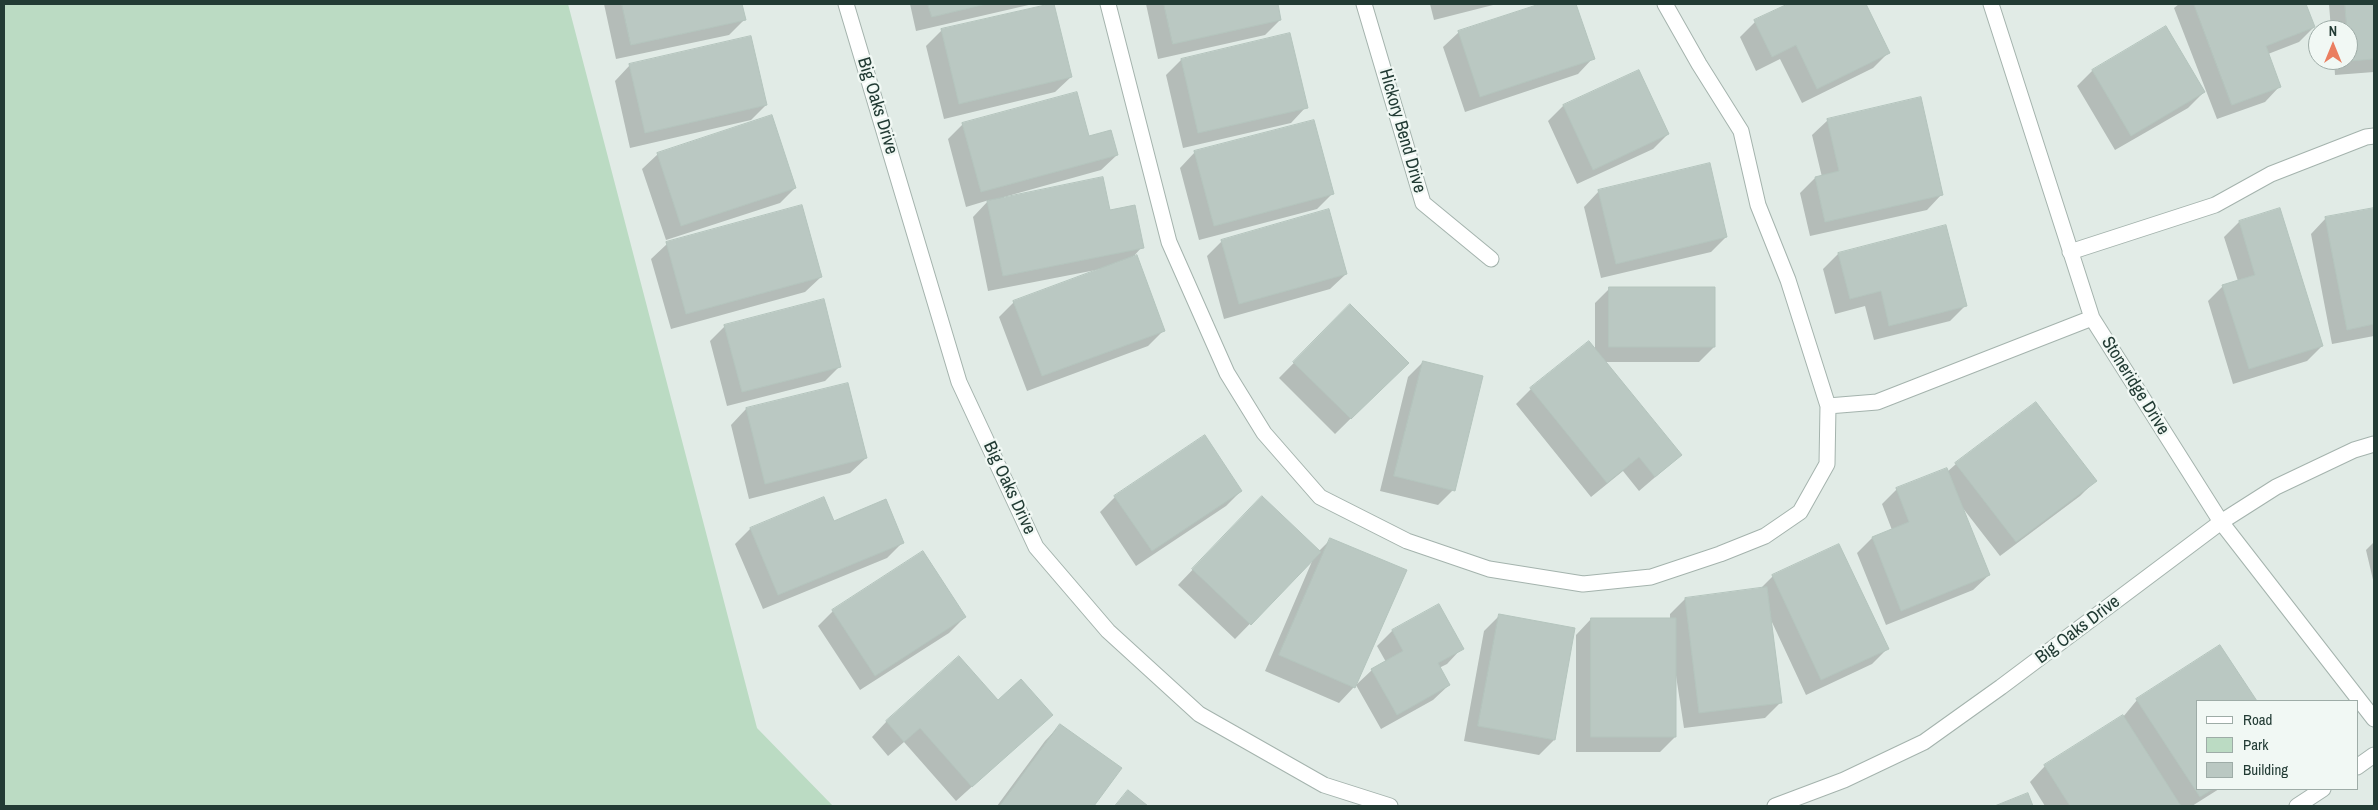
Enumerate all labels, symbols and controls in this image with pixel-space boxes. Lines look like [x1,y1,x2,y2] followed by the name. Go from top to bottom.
[2308,20,2358,70] north arrow
[2329,22,2337,40] text: N
[852,55,902,157] street label: Big Oaks Drive
[1374,67,1430,195] street label: Hickory Bend Drive
[2096,333,2174,439] street label: Stoneridge Drive
[978,438,1040,538] street label: Big Oaks Drive
[2032,591,2124,669] street label: Big Oaks Drive
[2196,700,2358,790] legend
[2243,709,2272,730] text: Road
[2243,734,2268,755] text: Park
[2243,759,2288,780] text: Building

